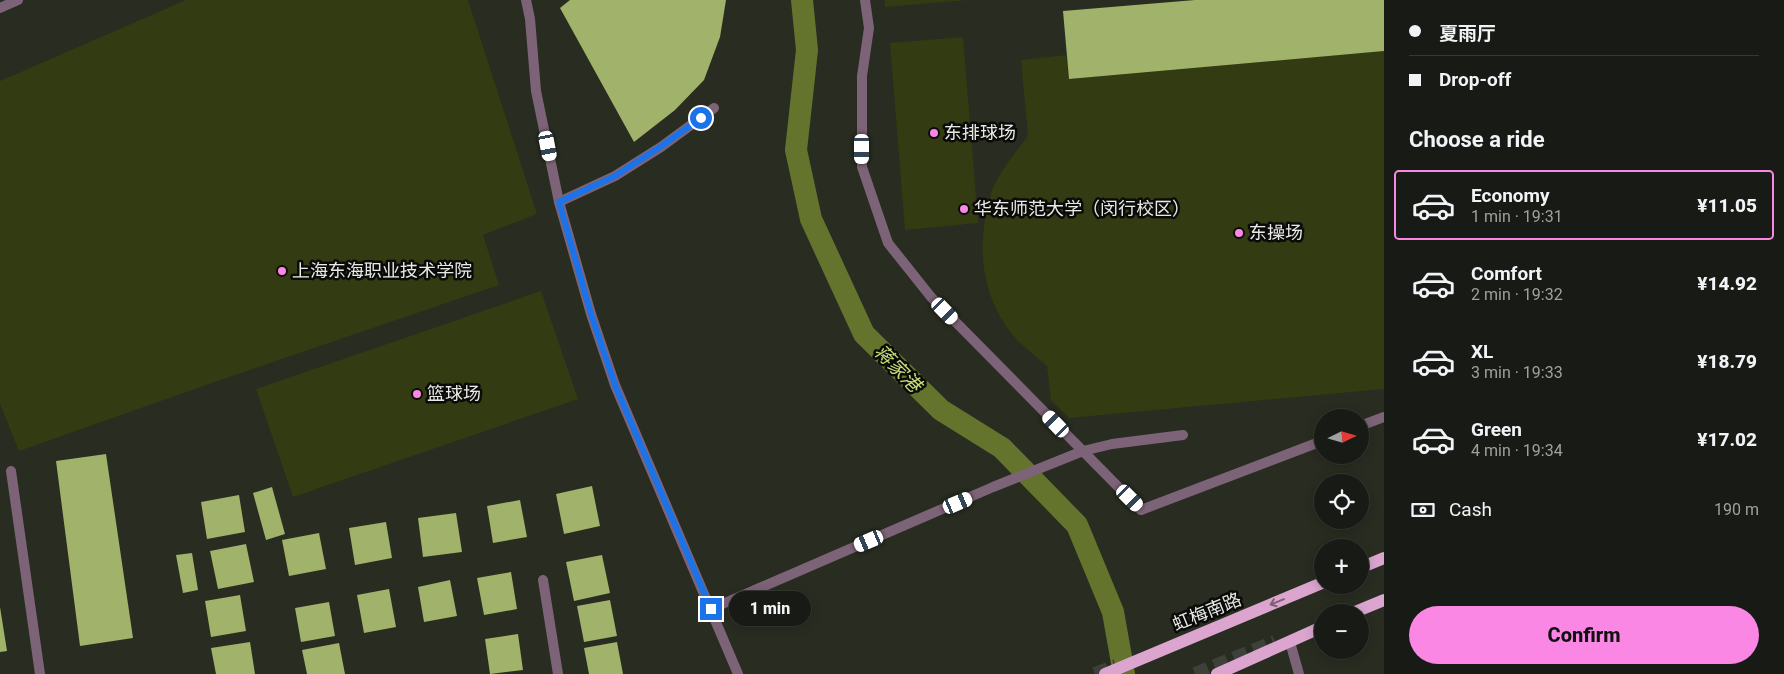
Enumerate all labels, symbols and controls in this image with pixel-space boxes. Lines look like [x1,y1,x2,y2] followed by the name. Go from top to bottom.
[1439,22,1496,45] text: 夏雨厅
[1439,68,1511,91] text: Drop-off
[690,107,712,129] route start
[944,122,1016,143] place label: 东排球场
[928,127,940,139] marker: 东排球场
[1409,127,1545,152] text: Choose a ride
[537,130,558,162] car
[854,134,869,164] car
[1411,183,1456,228] icon: car
[1471,184,1550,207] text: Economy
[1697,194,1757,217] text: ¥11.05
[974,198,1190,219] place label: 华东师范大学（闵行校区）
[958,203,970,215] marker: 华东师范大学（闵行校区）
[1471,207,1563,226] text: 1 min · 19:31
[1249,222,1303,243] place label: 东操场
[1233,227,1245,239] marker: 东操场
[292,260,472,281] place label: 上海东海职业技术学院
[1411,261,1456,306] icon: car
[1471,262,1542,285] text: Comfort
[276,265,288,277] marker: 上海东海职业技术学院
[1697,272,1757,295] text: ¥14.92
[1471,285,1563,304] text: 2 min · 19:32
[929,295,960,327] car
[1411,339,1456,384] icon: car
[869,340,928,399] water label: 蒋家港
[1471,340,1493,363] text: XL
[1697,350,1757,373] text: ¥18.79
[1471,363,1563,382] text: 3 min · 19:33
[427,383,481,404] place label: 篮球场
[411,388,423,400] marker: 篮球场
[1040,408,1071,440] car
[1314,409,1369,464] north arrow
[1314,409,1369,659] map controls
[1411,417,1456,462] icon: car
[1471,418,1522,441] text: Green
[1697,428,1757,451] text: ¥17.02
[1471,441,1563,460] text: 4 min · 19:34
[1314,474,1369,529] button: locate
[1114,482,1145,514] car
[941,490,974,516] car
[1409,496,1437,524] icon: cash
[1449,498,1492,521] text: Cash
[1714,500,1759,519] text: 190 m
[852,528,885,554] car
[1314,539,1369,594] button: +
[1170,588,1244,635] street label: 虹梅南路
[728,592,811,626] callout: 1 min
[700,598,722,620] route end
[1270,598,1286,607] one-way arrow
[750,599,790,618] text: 1 min
[1314,604,1369,659] button: −
[1409,606,1759,664] button: Confirm

